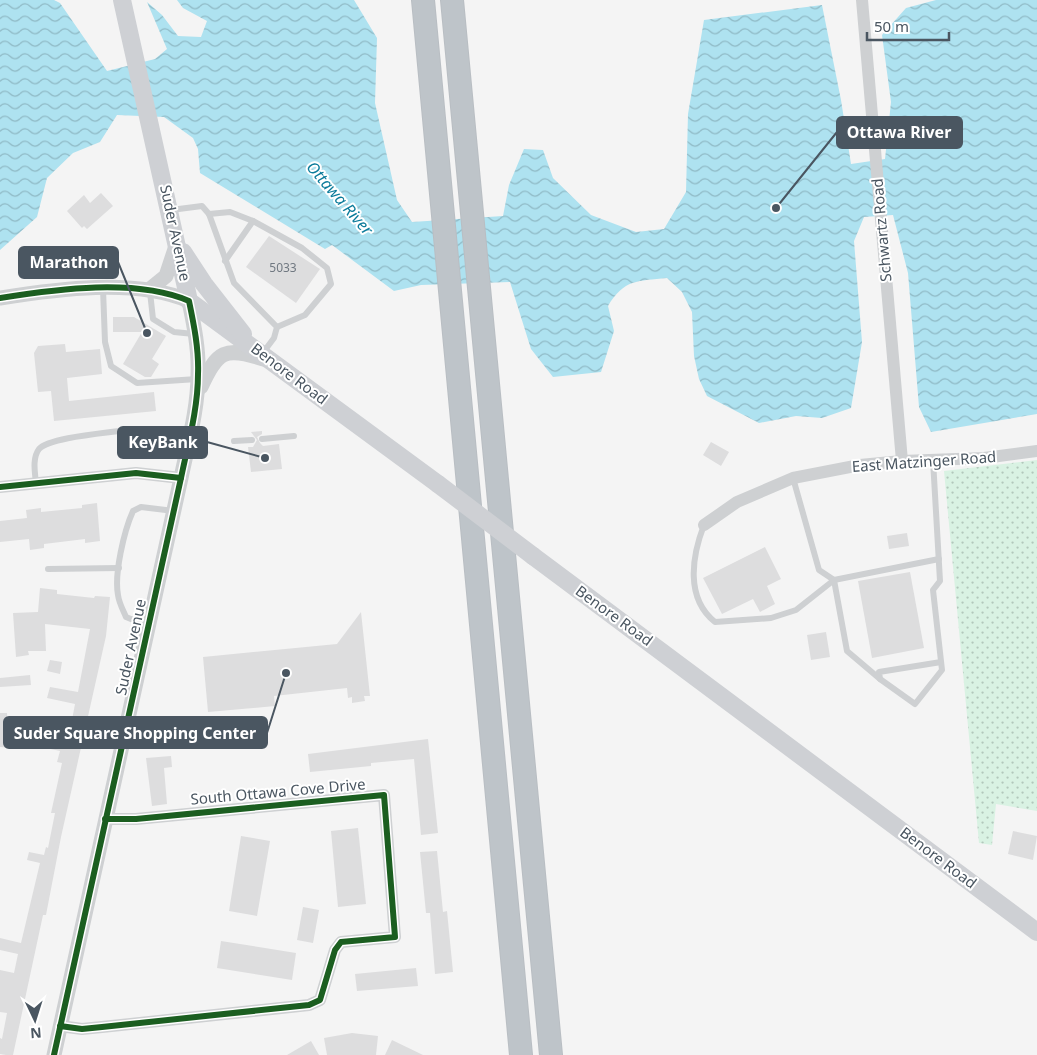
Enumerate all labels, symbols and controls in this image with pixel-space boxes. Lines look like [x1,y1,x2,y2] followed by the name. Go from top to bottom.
[867,10,950,42] scale bar
[874,16,909,36] text: 50 m
[837,117,962,148] callout: Ottawa River
[847,121,951,143] text: Ottawa River
[302,156,379,240] water label: Ottawa River
[867,178,895,283] street label: Schwartz Road
[156,183,196,283] street label: Suder Avenue
[19,247,118,278] callout: Marathon
[30,251,108,273] text: Marathon
[269,259,297,276] house number: 5033
[247,338,332,409] street label: Benore Road
[118,427,207,458] callout: KeyBank
[128,431,198,453] text: KeyBank
[851,446,997,476] street label: East Matzinger Road
[572,580,657,650] street label: Benore Road
[110,597,150,697] street label: Suder Avenue
[4,717,267,748] callout: Suder Square Shopping Center
[14,722,256,744] text: Suder Square Shopping Center
[190,773,366,809] street label: South Ottawa Cove Drive
[896,822,981,893] street label: Benore Road
[10,995,60,1045] north arrow
[30,1024,42,1043] text: N

